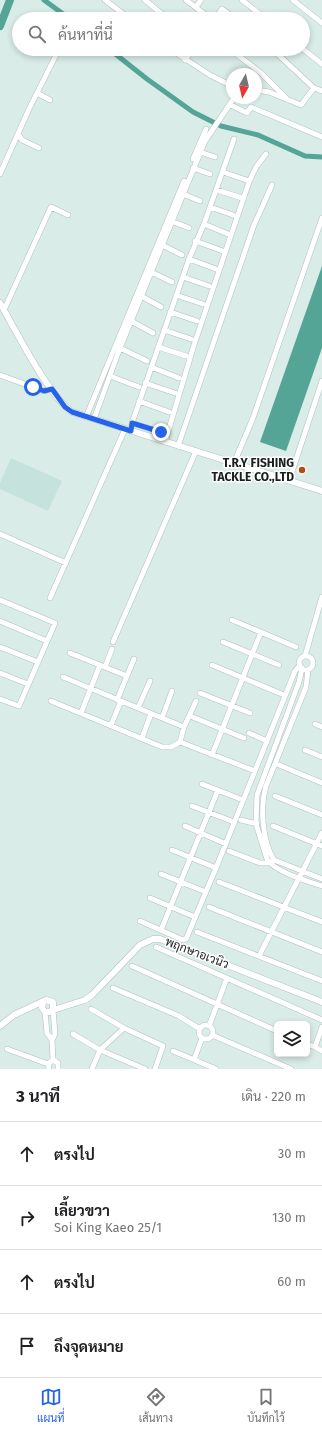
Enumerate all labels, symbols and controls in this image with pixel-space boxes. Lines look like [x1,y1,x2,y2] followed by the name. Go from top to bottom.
[12,12,310,56] search box
[26,23,48,45] icon: search
[58,26,113,44] text: ค้นหาที่นี่
[226,68,262,104] north arrow
[24,378,42,396] route start
[152,423,170,441] route end
[212,456,294,484] place label: T.R.Y FISHING TACKLE CO.,LTD
[297,465,307,475] marker: T.R.Y FISHING TACKLE CO.,LTD
[163,934,231,972] street label: พฤกษาอเวนิว
[274,1021,310,1057] map controls
[274,1021,310,1057] button: layers
[16,1086,60,1107] text: 3 นาที
[241,1089,306,1104] text: เดิน · 220 m
[16,1143,38,1165] icon: ahead
[54,1146,95,1164] text: ตรงไป
[278,1146,306,1161] text: 30 m
[54,1202,110,1220] text: เลี้ยวขวา
[16,1207,38,1229] icon: right
[272,1210,306,1225] text: 130 m
[54,1220,162,1235] text: Soi King Kaeo 25/1
[16,1271,38,1293] icon: ahead
[54,1274,95,1292] text: ตรงไป
[277,1274,306,1289] text: 60 m
[16,1335,38,1357] icon: arrive
[54,1338,124,1356] text: ถึงจุดหมาย
[37,1386,65,1425] tab: แผนที่
[139,1386,173,1425] tab: เส้นทาง
[247,1386,285,1425] tab: บันทึกไว้

